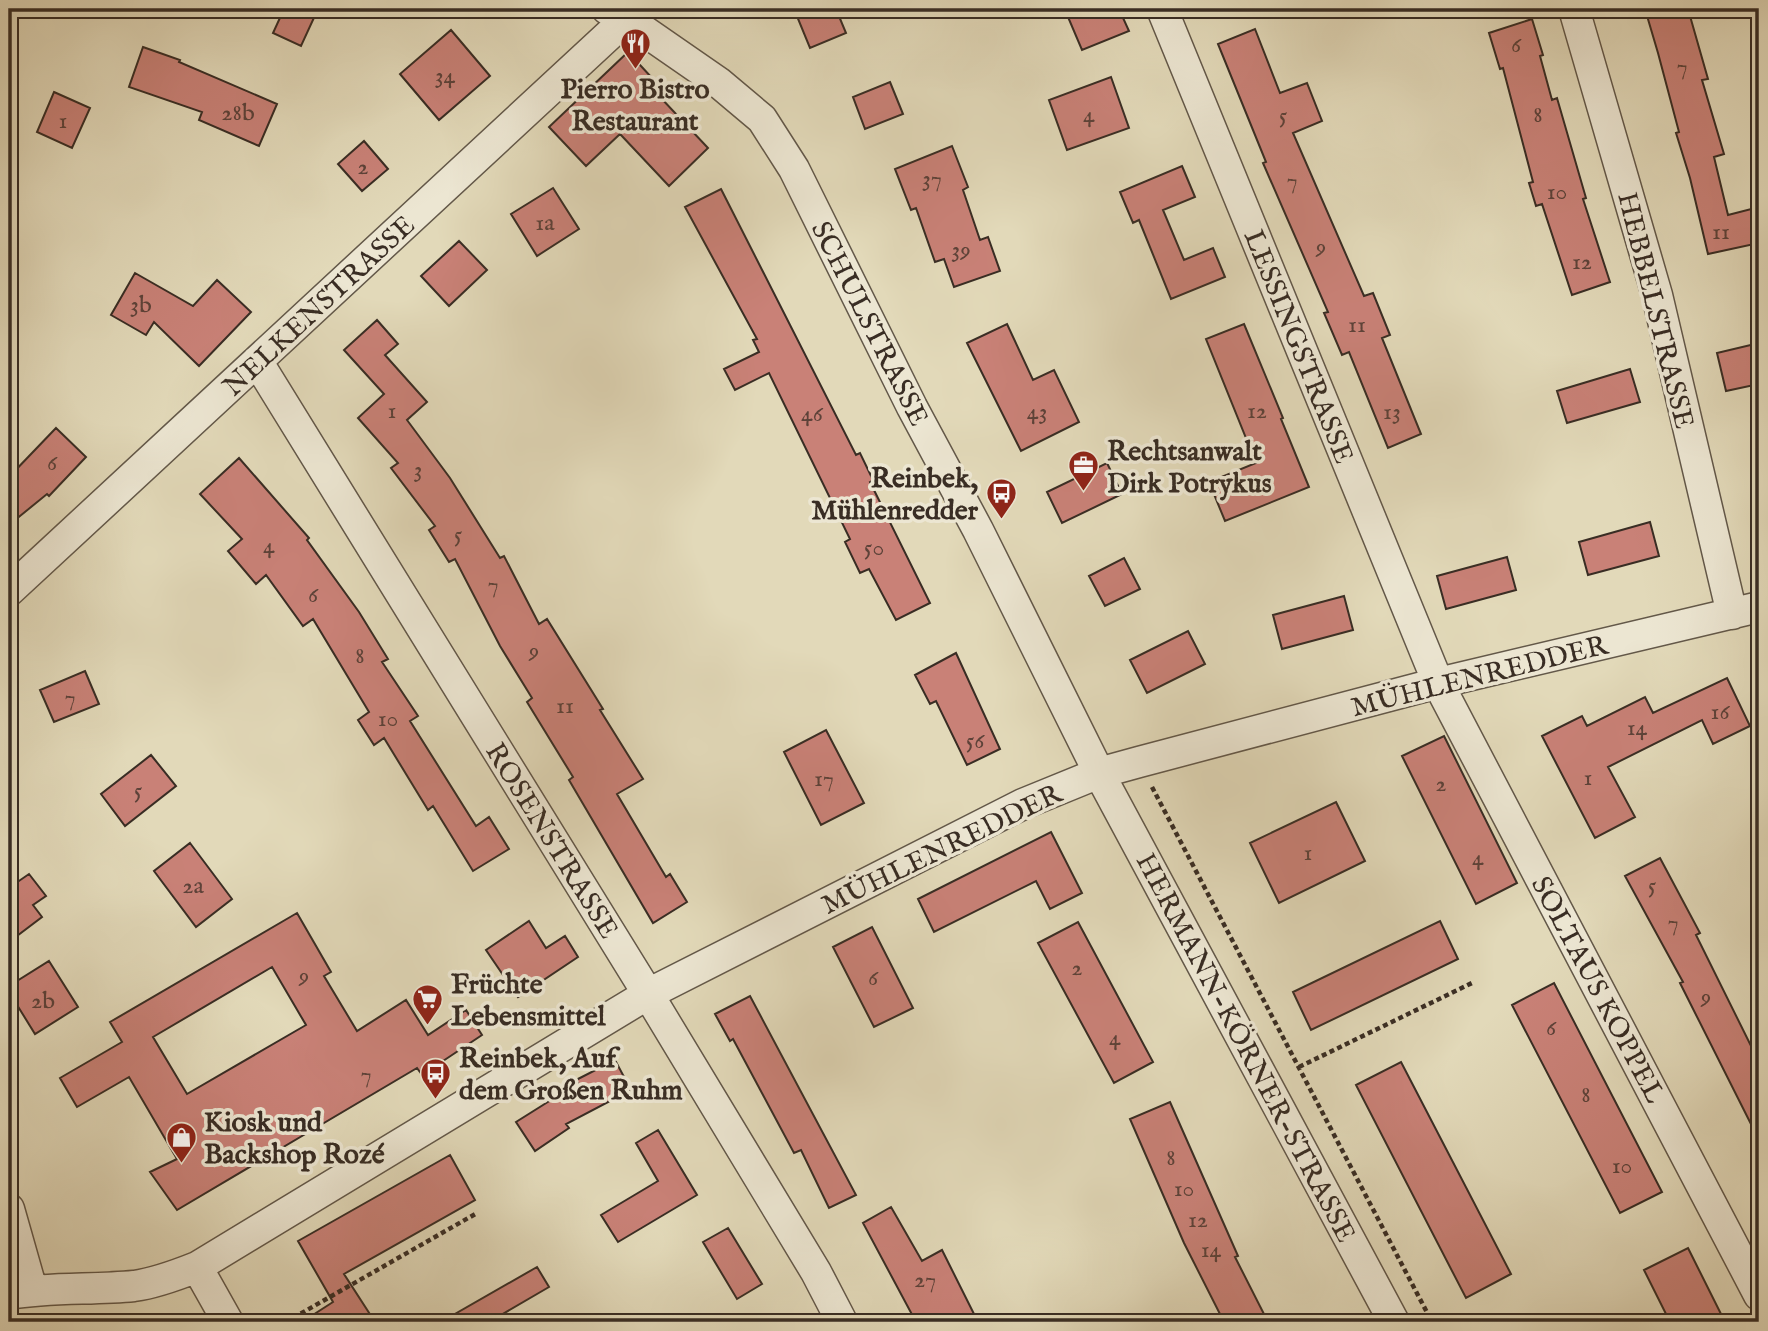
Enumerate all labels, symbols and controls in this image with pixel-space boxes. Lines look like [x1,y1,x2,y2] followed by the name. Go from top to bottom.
[618,27,652,71] restaurant icon: Pierro Bistro Restaurant
[1511,30,1522,61] house number: 6
[1676,52,1688,83] house number: 7
[435,61,456,92] house number: 34
[560,73,710,140] place label: Pierro Bistro Restaurant
[221,98,255,129] house number: 28b
[1083,100,1095,131] house number: 4
[1533,100,1543,131] house number: 8
[1279,101,1288,132] house number: 5
[59,106,67,137] house number: 1
[357,152,369,183] house number: 2
[922,164,942,195] house number: 37
[1286,166,1298,197] house number: 7
[1547,177,1567,208] house number: 10
[1608,189,1701,432] street label: HEBBELSTRASSE
[535,208,555,239] house number: 1a
[216,209,423,405] street label: NELKENSTRASSE
[802,216,935,432] street label: SCHULSTRASSE
[1712,217,1730,248] house number: 11
[1235,225,1361,469] street label: LESSINGSTRASSE
[1315,232,1326,263] house number: 9
[951,235,971,266] house number: 39
[1572,247,1592,278] house number: 12
[130,290,152,321] house number: 3b
[1348,310,1366,341] house number: 11
[388,396,396,427] house number: 1
[1247,396,1267,427] house number: 12
[1027,397,1047,428] house number: 43
[1383,397,1401,428] house number: 13
[801,399,824,430] house number: 46
[1107,435,1272,502] place label: Rechtsanwalt Dirk Potrykus
[47,448,58,479] house number: 6
[1067,449,1101,493] office icon: Rechtsanwalt Dirk Potrykus
[414,455,422,486] house number: 3
[811,462,979,529] place label: Reinbek, Mühlenredder
[984,476,1018,520] bus stop icon: Reinbek, Mühlenredder
[454,520,463,551] house number: 5
[263,531,275,562] house number: 4
[864,533,884,564] house number: 50
[487,570,499,601] house number: 7
[308,580,319,611] house number: 6
[1348,628,1612,726] street label: MÜHLENREDDER
[528,636,539,667] house number: 9
[355,641,365,672] house number: 8
[64,683,76,714] house number: 7
[556,691,574,722] house number: 11
[1710,697,1730,728] house number: 16
[378,704,398,735] house number: 10
[1627,713,1648,744] house number: 14
[966,726,985,757] house number: 56
[477,737,625,946] street label: ROSENSTRASSE
[1584,763,1592,794] house number: 1
[814,764,834,795] house number: 17
[1435,769,1447,800] house number: 2
[134,776,143,807] house number: 5
[816,777,1069,924] street label: MÜHLENREDDER
[1304,838,1312,869] house number: 1
[1472,843,1484,874] house number: 4
[1127,848,1363,1249] street label: HERMANN-KÖRNER-STRASSE
[182,871,204,902] house number: 2a
[1522,871,1671,1110] street label: SOLTAUS KOPPEL
[1648,871,1657,902] house number: 5
[1667,908,1679,939] house number: 7
[1071,953,1083,984] house number: 2
[298,961,309,992] house number: 9
[868,963,879,994] house number: 6
[451,968,607,1035] place label: Früchte Lebensmittel
[411,982,445,1026] supermarket icon: Früchte Lebensmittel
[1700,982,1711,1013] house number: 9
[31,986,55,1017] house number: 2b
[1546,1013,1557,1044] house number: 6
[1109,1023,1121,1054] house number: 4
[459,1042,683,1109] place label: Reinbek, Auf dem Großen Ruhm
[419,1056,453,1100] bus stop icon: Reinbek, Auf dem Großen Ruhm
[360,1060,372,1091] house number: 7
[1581,1080,1591,1111] house number: 8
[204,1106,385,1173] place label: Kiosk und Backshop Rozé
[164,1120,198,1164] shop icon: Kiosk und Backshop Rozé
[1166,1143,1176,1174] house number: 8
[1612,1151,1632,1182] house number: 10
[1174,1174,1194,1205] house number: 10
[1188,1205,1208,1236] house number: 12
[1201,1235,1222,1266] house number: 14
[914,1265,936,1296] house number: 27

